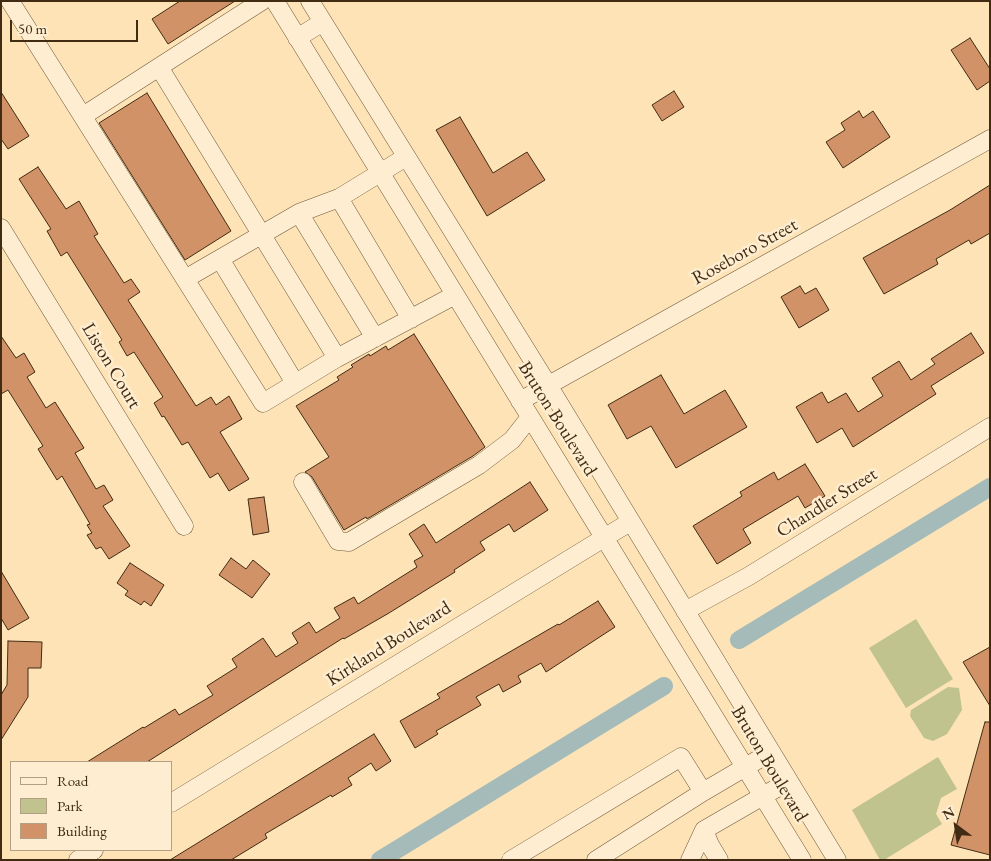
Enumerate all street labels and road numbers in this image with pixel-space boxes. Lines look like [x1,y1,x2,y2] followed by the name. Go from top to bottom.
[688,214,802,290] street label: Roseboro Street
[76,319,146,413] street label: Liston Court
[513,357,601,481] street label: Bruton Boulevard
[772,463,882,543] street label: Chandler Street
[323,597,455,691] street label: Kirkland Boulevard
[726,702,812,826] street label: Bruton Boulevard

